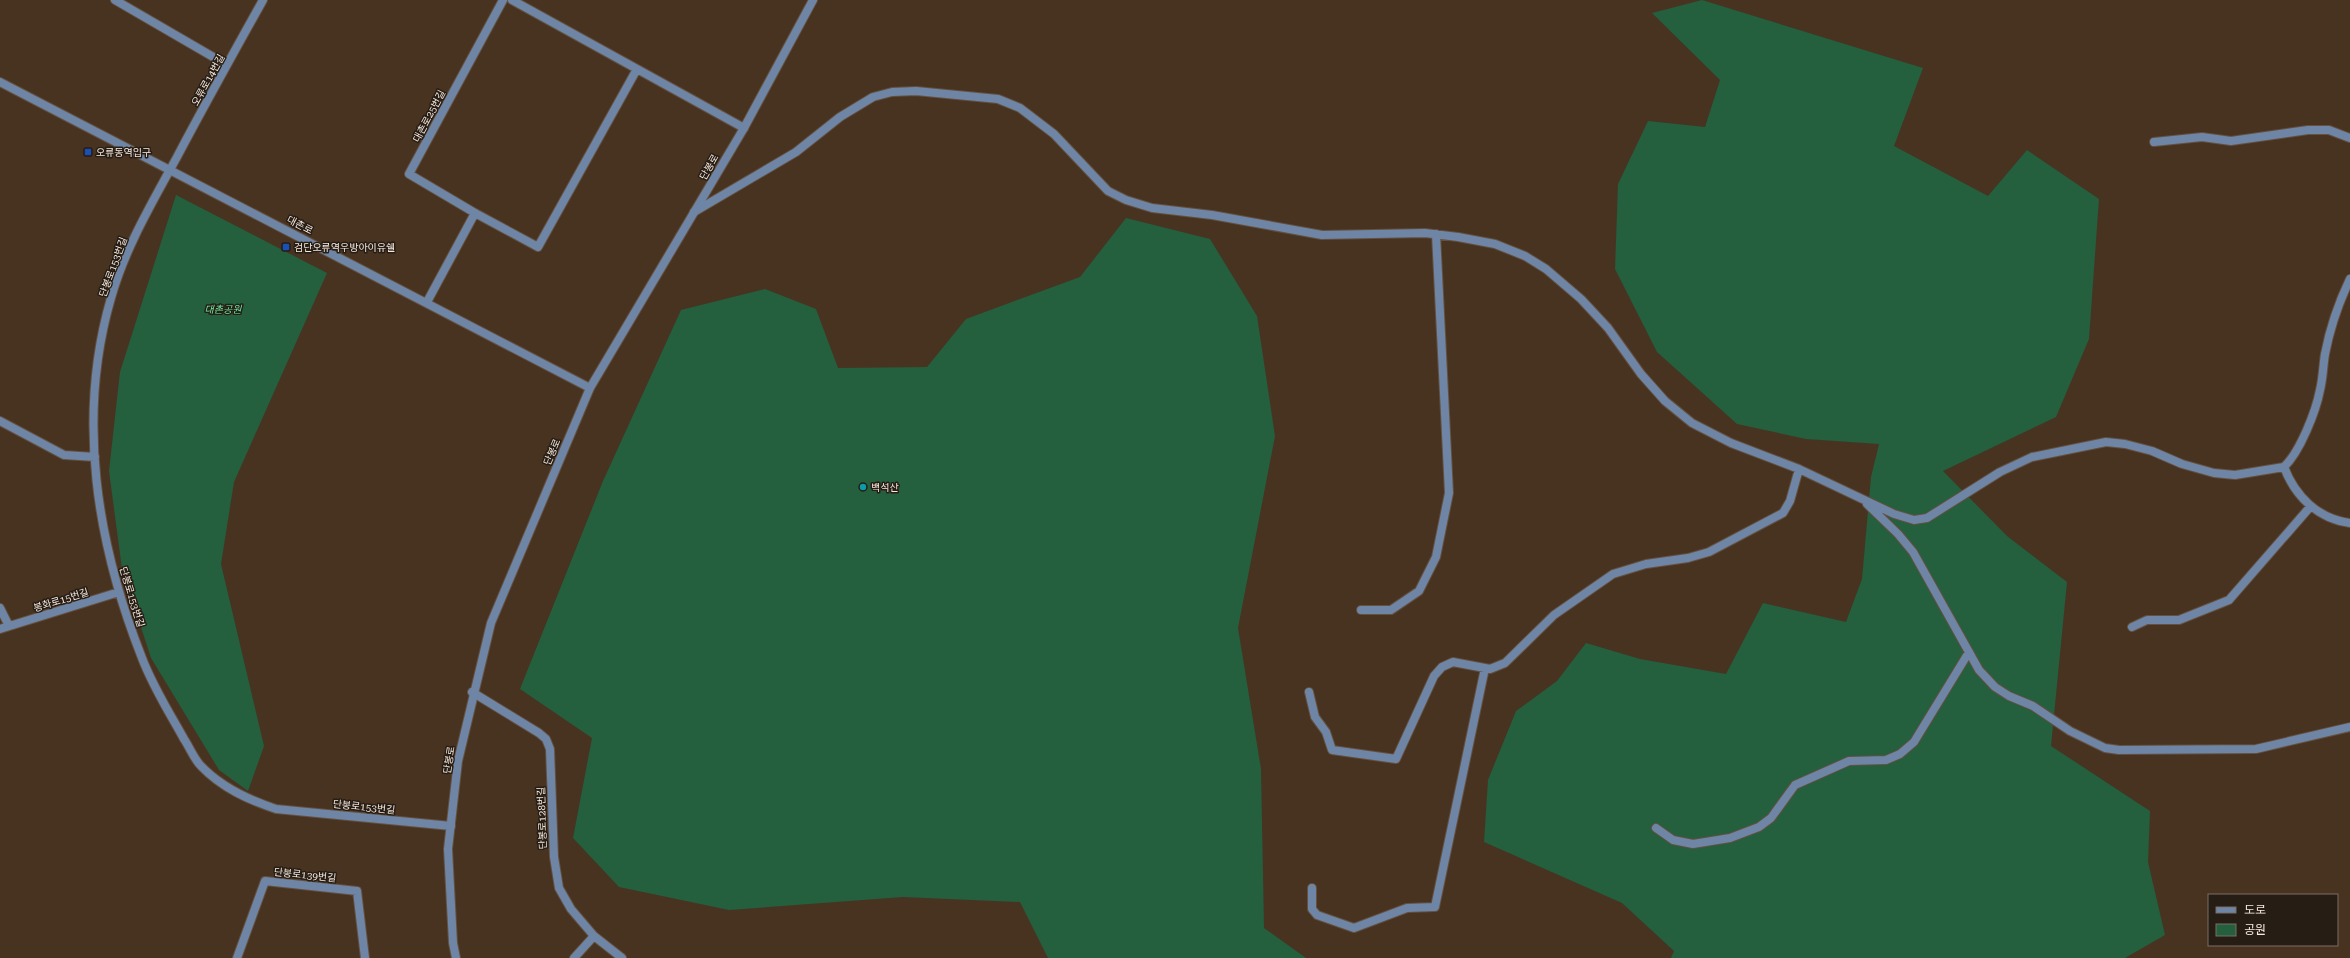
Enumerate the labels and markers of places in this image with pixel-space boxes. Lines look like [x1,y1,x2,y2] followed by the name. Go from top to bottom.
[83,147,93,157] marker: 오류동역입구
[96,147,151,158] place label: 오류동역입구
[281,242,291,252] marker: 검단오류역우방아이유쉘
[294,242,395,253] place label: 검단오류역우방아이유쉘
[858,482,868,492] marker: 백석산
[871,482,899,493] place label: 백석산

